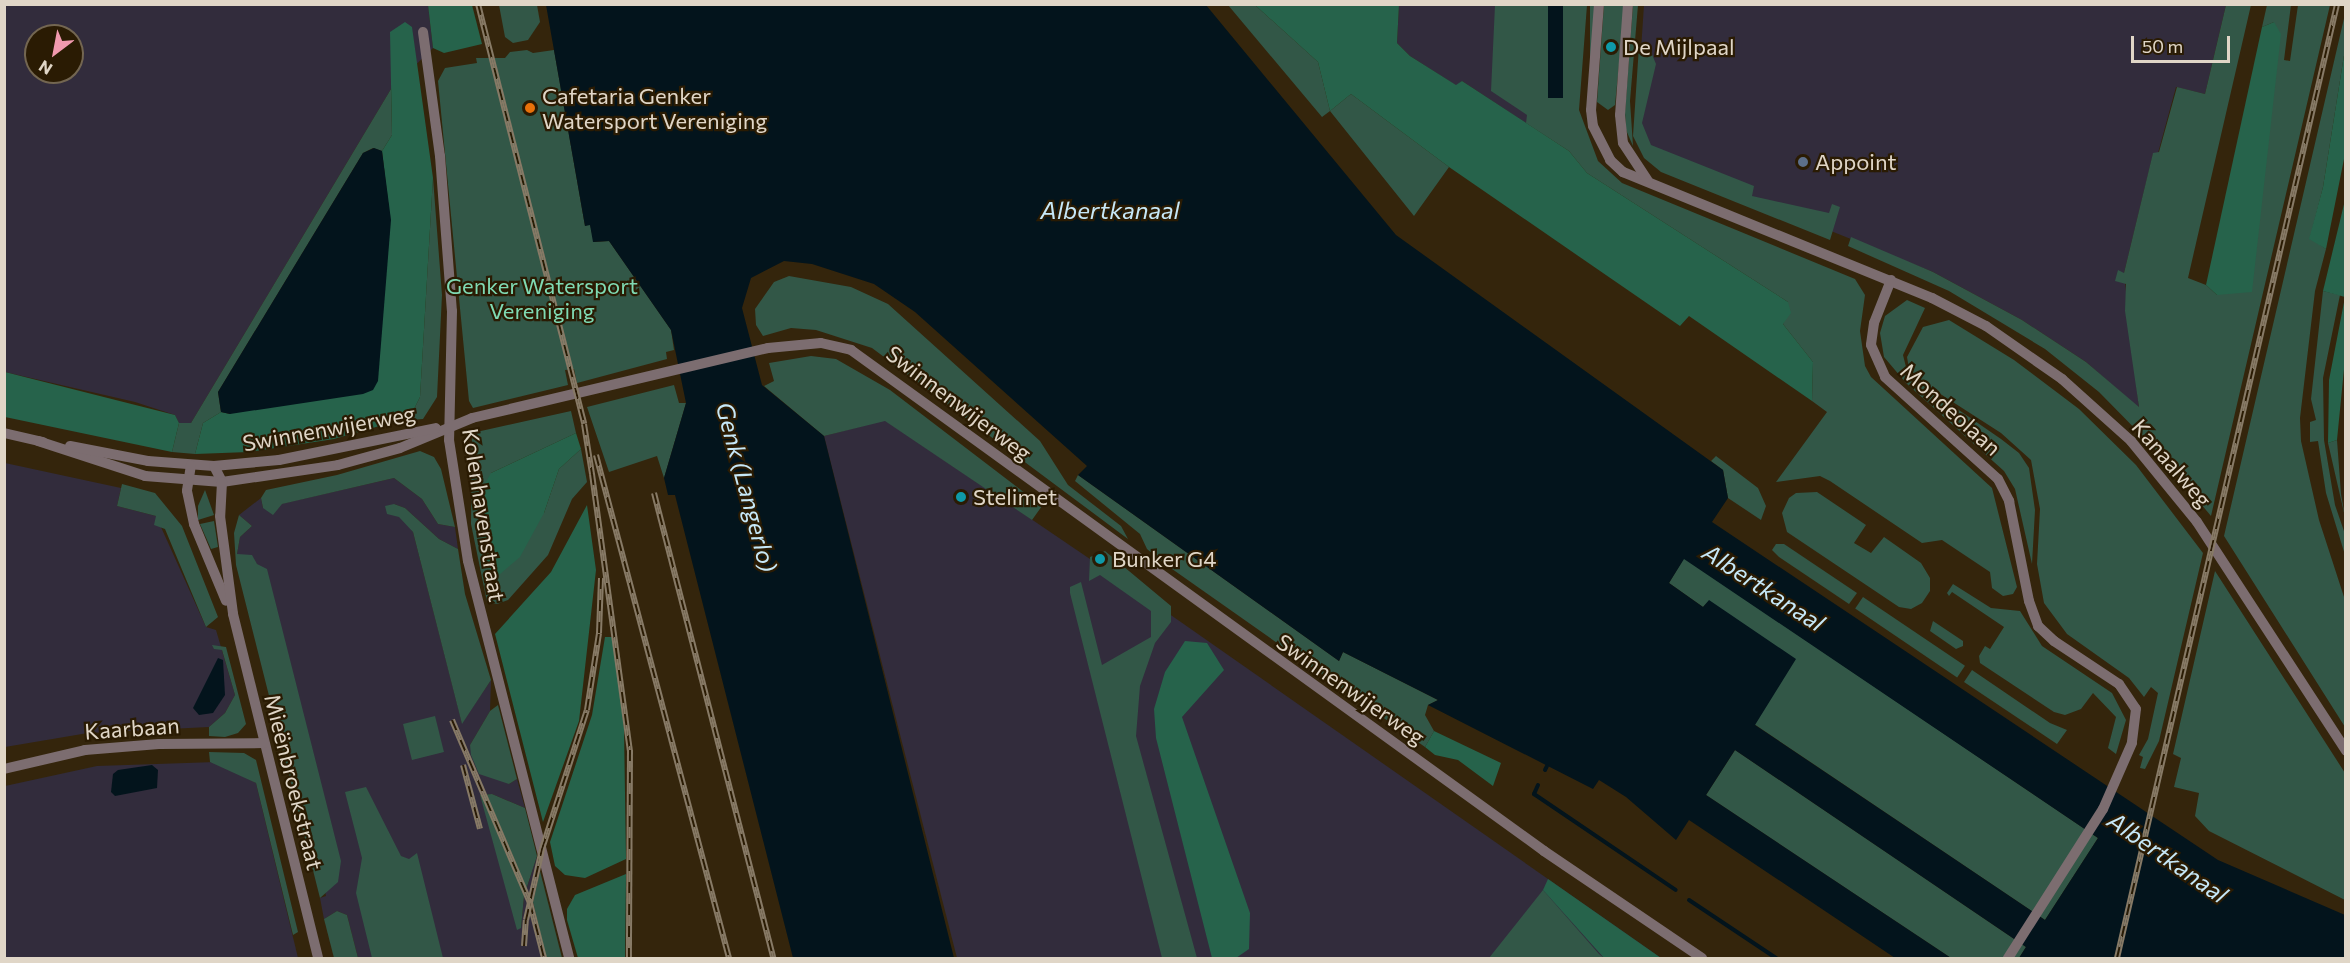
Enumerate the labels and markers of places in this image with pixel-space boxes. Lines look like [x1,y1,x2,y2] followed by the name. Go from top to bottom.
[1623,34,1735,60] place label: De Mijlpaal
[1604,40,1618,54] marker: De Mijlpaal
[542,82,767,134] place label: Cafetaria Genker Watersport Vereniging
[523,101,537,115] marker: Cafetaria Genker Watersport Vereniging
[1815,149,1897,175] place label: Appoint
[1796,155,1810,169] marker: Appoint
[973,484,1057,510] place label: Stelimet
[954,490,968,504] marker: Stelimet
[1112,546,1216,572] place label: Bunker G4
[1093,552,1107,566] marker: Bunker G4

